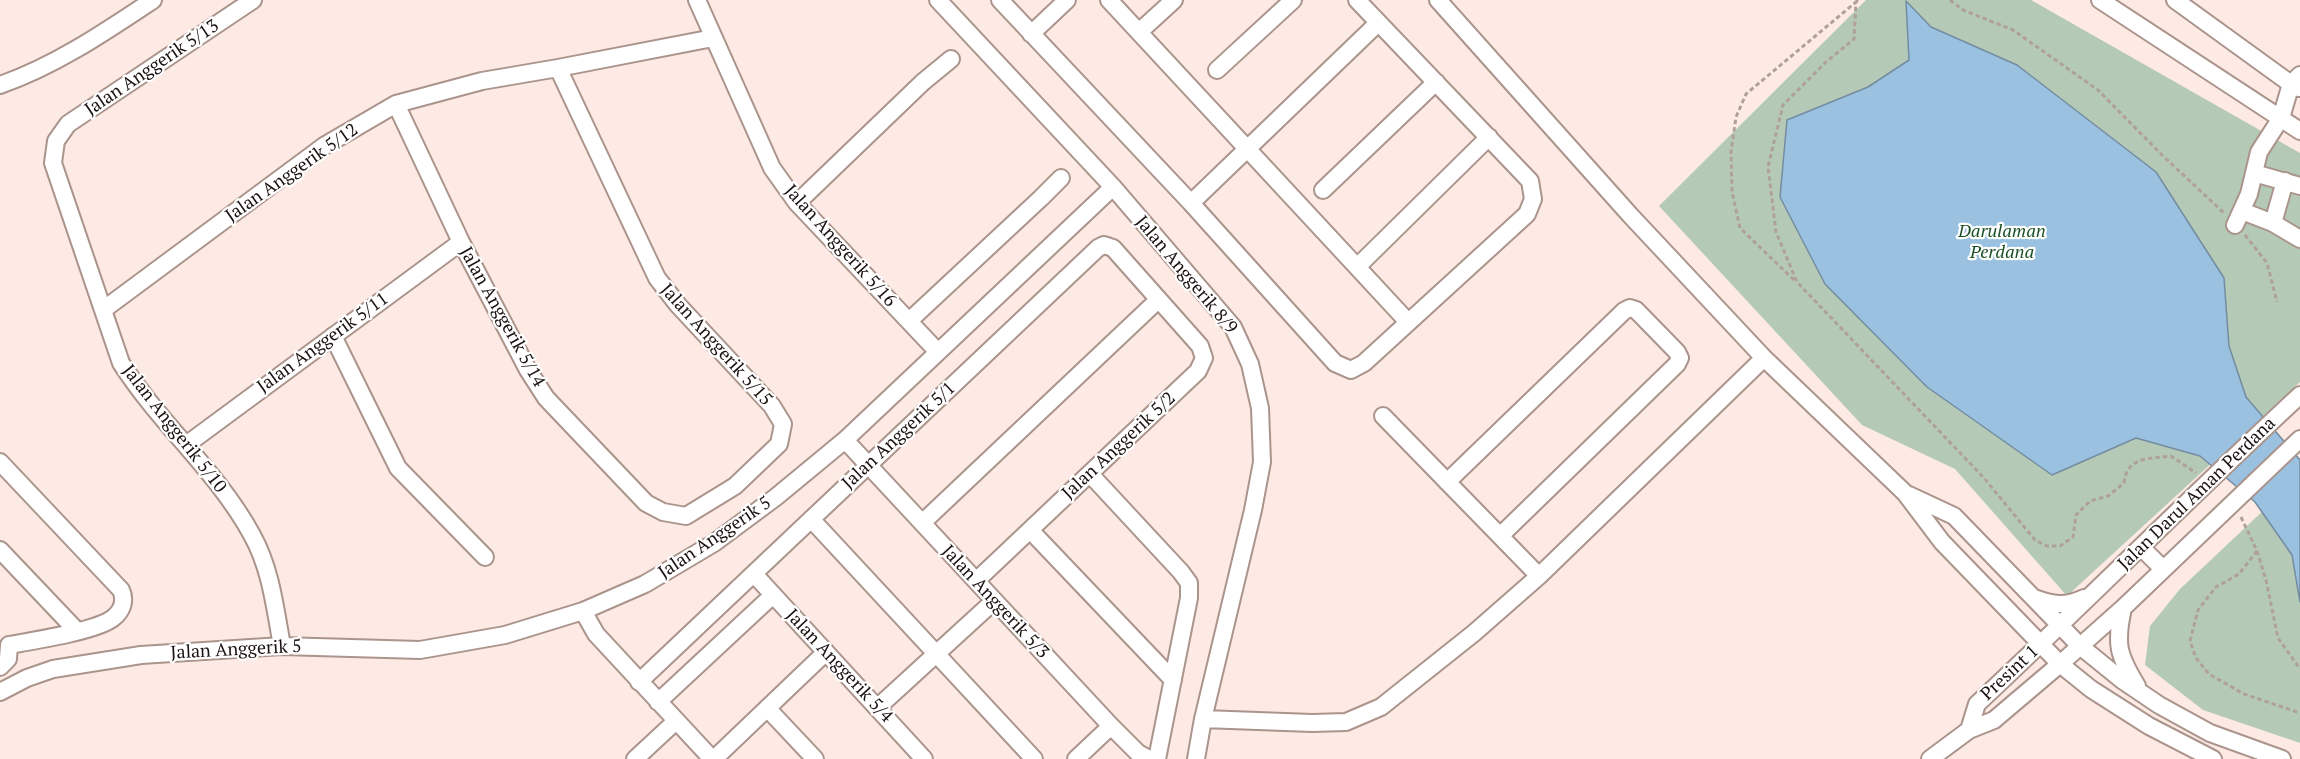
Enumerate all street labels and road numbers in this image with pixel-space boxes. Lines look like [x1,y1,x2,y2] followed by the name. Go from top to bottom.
[81,15,223,121] street label: Jalan Anggerik 5/13
[222,119,362,227] street label: Jalan Anggerik 5/12
[780,181,900,311] street label: Jalan Anggerik 5/16
[1130,212,1242,338] street label: Jalan Anggerik 8/9
[455,243,549,391] street label: Jalan Anggerik 5/14
[656,280,776,410] street label: Jalan Anggerik 5/15
[253,288,393,398] street label: Jalan Anggerik 5/11
[117,361,231,497] street label: Jalan Anggerik 5/10
[838,378,960,494] street label: Jalan Anggerik 5/1
[1058,388,1180,504] street label: Jalan Anggerik 5/2
[2114,413,2280,575] street label: Jalan Darul Aman Perdana
[655,492,775,584] street label: Jalan Anggerik 5
[937,541,1053,663] street label: Jalan Anggerik 5/3
[781,605,897,727] street label: Jalan Anggerik 5/4
[170,636,302,664] street label: Jalan Anggerik 5
[1977,641,2043,705] street label: Presint 1

